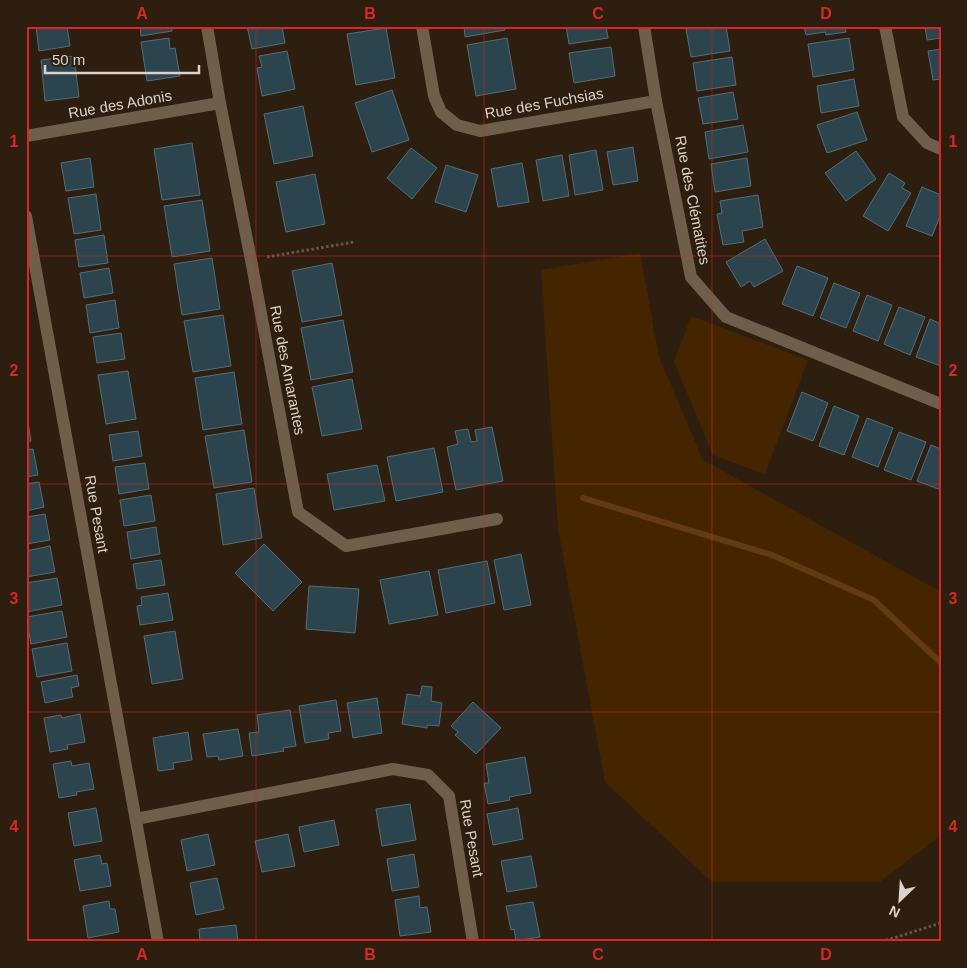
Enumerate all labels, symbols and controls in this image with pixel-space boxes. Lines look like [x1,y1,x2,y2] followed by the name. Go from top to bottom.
[136,5,148,22] text: A
[364,5,376,22] text: B
[592,5,604,22] text: C
[820,5,832,22] text: D
[45,42,199,74] scale bar
[52,51,85,68] text: 50 m
[483,84,605,122] street label: Rue des Fuchsias
[67,87,173,121] street label: Rue des Adonis
[10,133,19,150] text: 1
[949,133,958,150] text: 1
[672,134,714,266] street label: Rue des Clématites
[267,304,309,436] street label: Rue des Amarantes
[10,362,19,379] text: 2
[949,362,958,379] text: 2
[82,474,112,555] street label: Rue Pesant
[10,590,19,607] text: 3
[949,590,958,607] text: 3
[457,798,487,879] street label: Rue Pesant
[10,818,19,835] text: 4
[949,818,958,835] text: 4
[874,876,924,926] north arrow
[887,902,902,921] text: N
[136,946,148,963] text: A
[364,946,376,963] text: B
[592,946,604,963] text: C
[820,946,832,963] text: D

